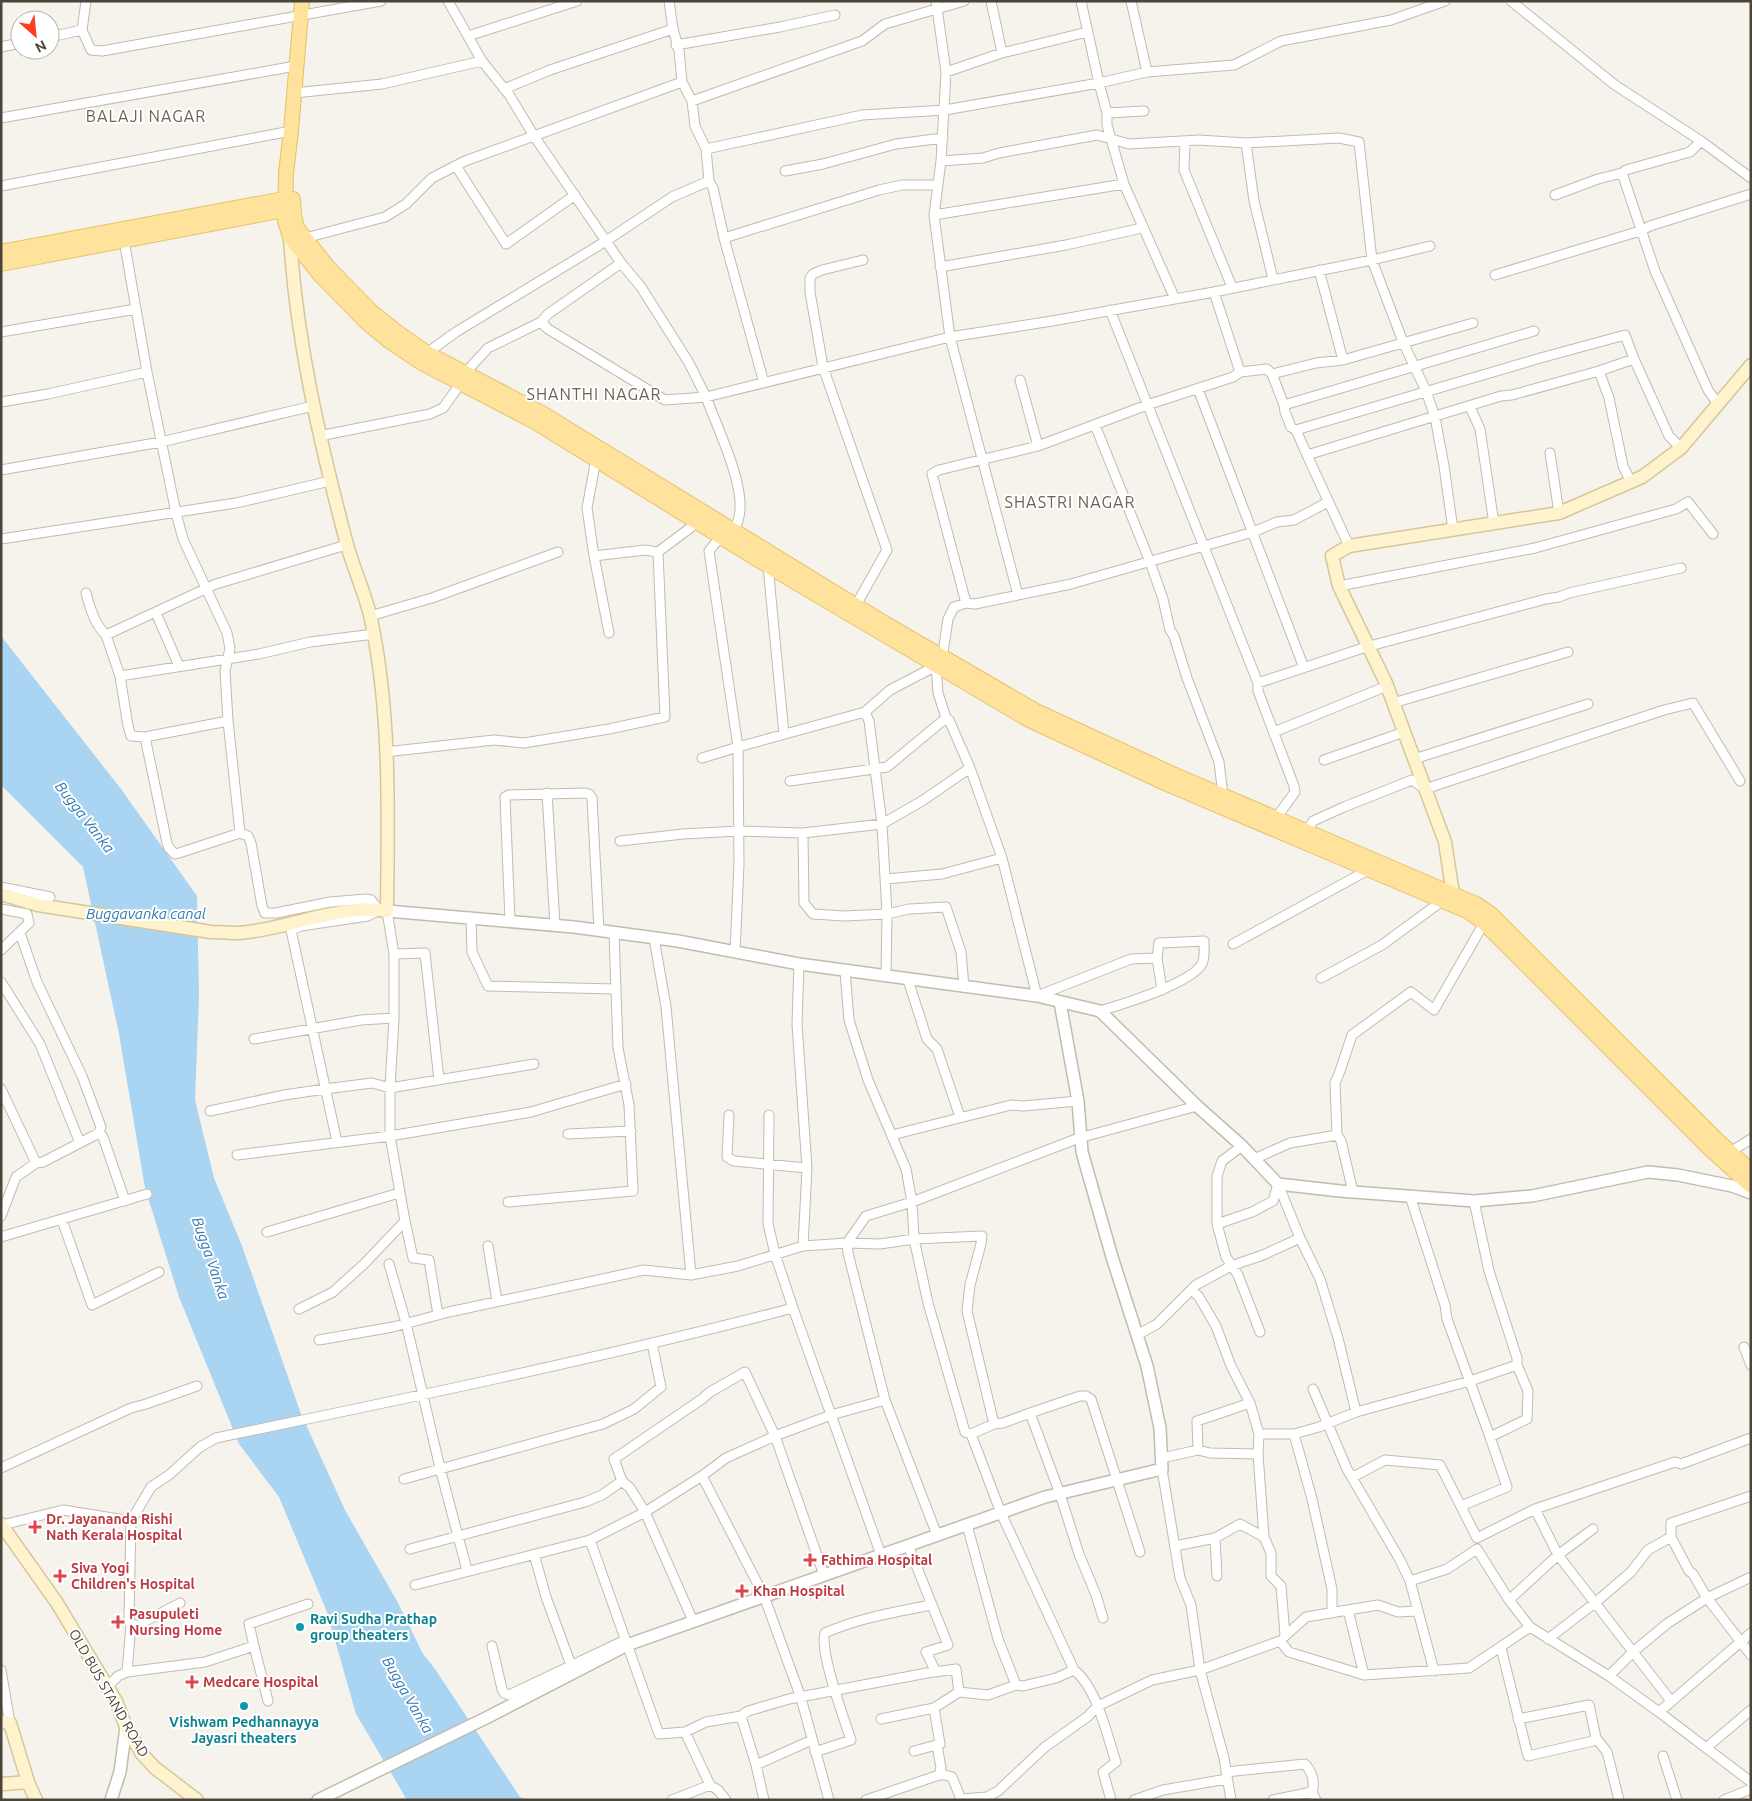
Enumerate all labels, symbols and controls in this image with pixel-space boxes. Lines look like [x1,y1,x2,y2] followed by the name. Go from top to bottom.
[10,10,60,60] north arrow
[33,37,49,56] text: N
[86,107,206,125] district label: BALAJI NAGAR
[527,385,661,403] district label: SHANTHI NAGAR
[1005,493,1135,511] district label: SHASTRI NAGAR
[52,778,118,856] water label: Bugga Vanka
[86,905,207,922] water label: Buggavanka canal
[189,1215,233,1301] water label: Bugga Vanka
[46,1511,182,1543] place label: Dr. Jayananda Rishi Nath Kerala Hospital
[28,1520,42,1534] marker: Dr. Jayananda Rishi Nath Kerala Hospital
[821,1552,932,1568] place label: Fathima Hospital
[803,1553,817,1567] marker: Fathima Hospital
[71,1560,195,1592] place label: Siva Yogi Children's Hospital
[53,1569,67,1583] marker: Siva Yogi Children's Hospital
[753,1583,845,1599] place label: Khan Hospital
[735,1584,749,1598] marker: Khan Hospital
[129,1606,222,1638] place label: Pasupuleti Nursing Home
[310,1611,437,1643] place label: Ravi Sudha Prathap group theaters
[111,1615,125,1629] marker: Pasupuleti Nursing Home
[294,1621,306,1633] marker: Ravi Sudha Prathap group theaters
[66,1626,152,1760] street label: OLD BUS STAND ROAD
[379,1654,437,1736] water label: Bugga Vanka
[203,1674,318,1690] place label: Medcare Hospital
[185,1675,199,1689] marker: Medcare Hospital
[238,1700,250,1712] marker: Vishwam Pedhannayya Jayasri theaters
[169,1714,319,1746] place label: Vishwam Pedhannayya Jayasri theaters

